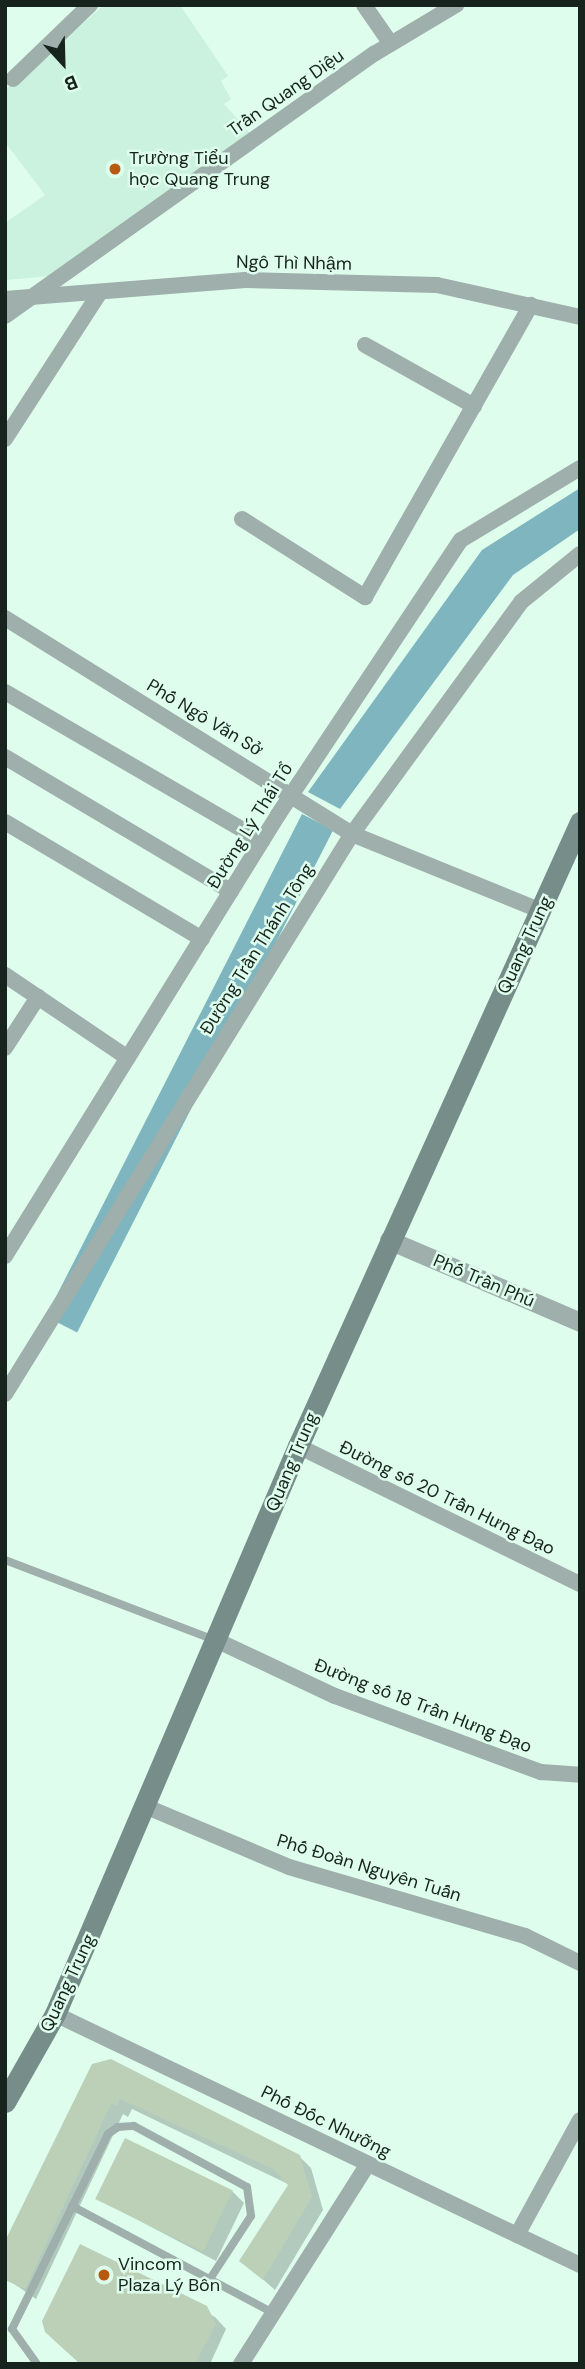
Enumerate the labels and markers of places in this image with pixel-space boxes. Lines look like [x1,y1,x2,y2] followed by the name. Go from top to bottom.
[129,148,270,190] place label: Trường Tiểu học Quang Trung
[107,161,123,177] marker: Trường Tiểu học Quang Trung
[118,2254,220,2296] place label: Vincom Plaza Lý Bôn
[96,2267,112,2283] marker: Vincom Plaza Lý Bôn

